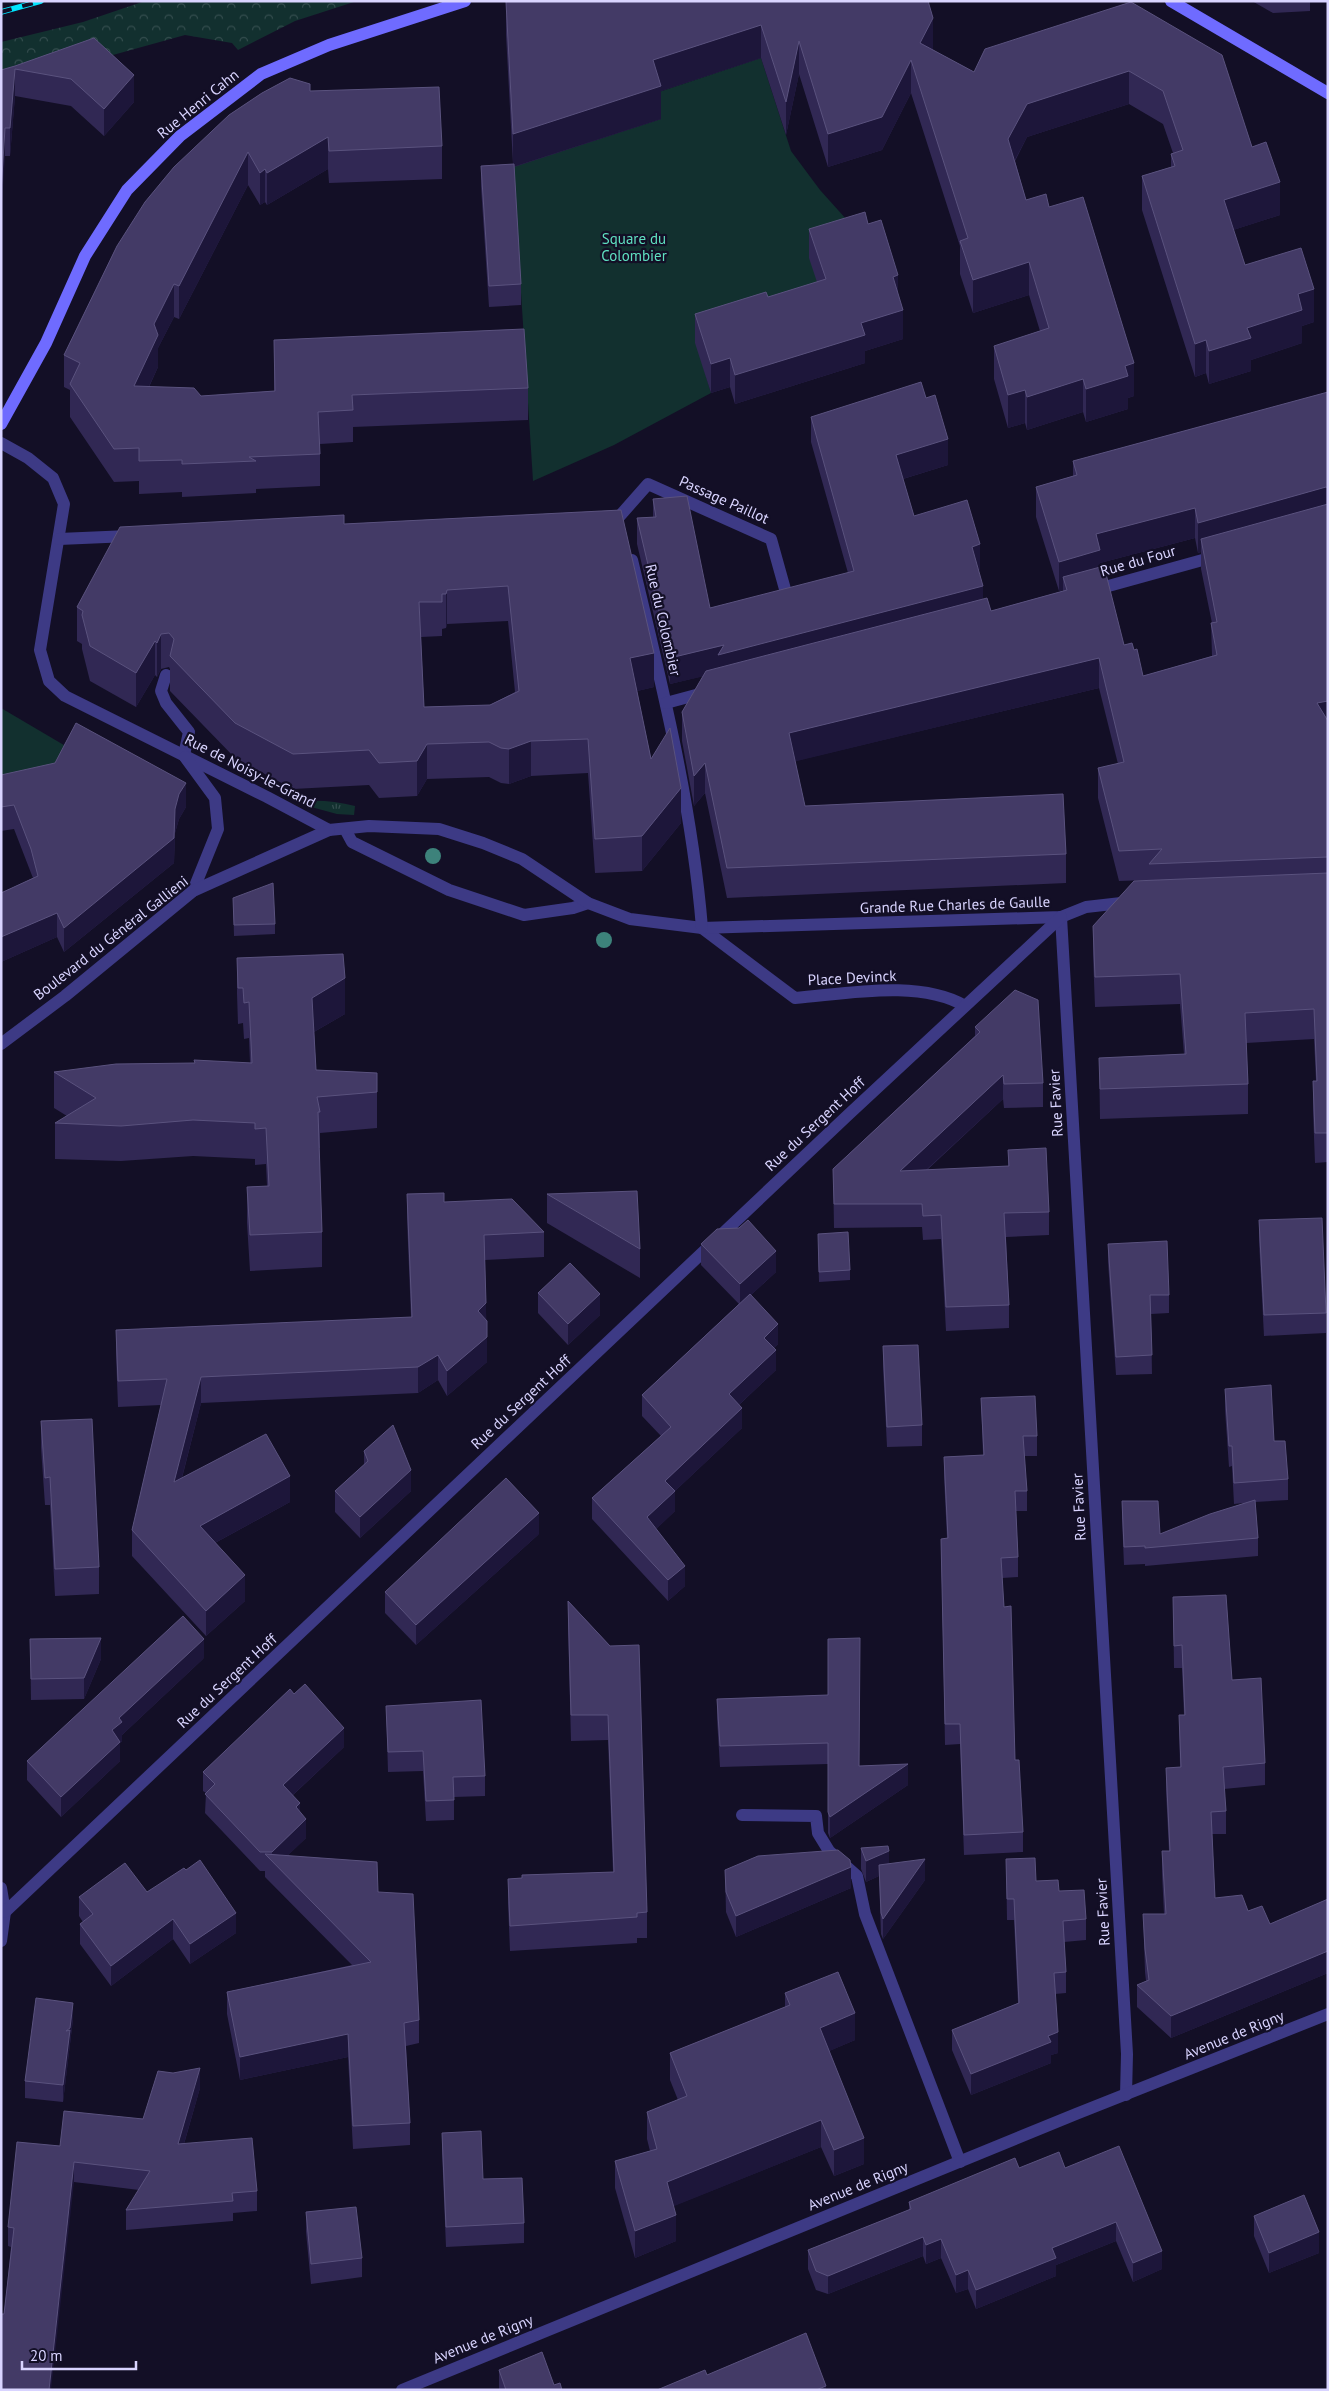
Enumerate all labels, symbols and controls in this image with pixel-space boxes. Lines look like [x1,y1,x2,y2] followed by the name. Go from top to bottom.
[153,65,242,142] street label: Rue Henri Cahn
[601,229,667,265] park label: Square du Colombier
[676,471,772,528] street label: Passage Paillot
[1098,541,1178,580] street label: Rue du Four
[641,562,686,678] street label: Rue du Colombier
[182,729,319,812] street label: Rue de Noisy-le-Grand
[29,871,192,1004] street label: Boulevard du Général Gallieni
[859,892,1051,917] street label: Grande Rue Charles de Gaulle
[807,966,898,989] street label: Place Devinck
[1044,1069,1067,1137] street label: Rue Favier
[761,1072,869,1175] street label: Rue du Sergent Hoff
[467,1350,575,1453] street label: Rue du Sergent Hoff
[1067,1473,1090,1541] street label: Rue Favier
[173,1629,281,1732] street label: Rue du Sergent Hoff
[1091,1878,1114,1946] street label: Rue Favier
[1181,2006,1287,2063] street label: Avenue de Rigny
[805,2157,911,2214] street label: Avenue de Rigny
[430,2310,536,2367] street label: Avenue de Rigny
[22,2338,136,2370] scale bar
[30,2346,63,2365] text: 20 m

